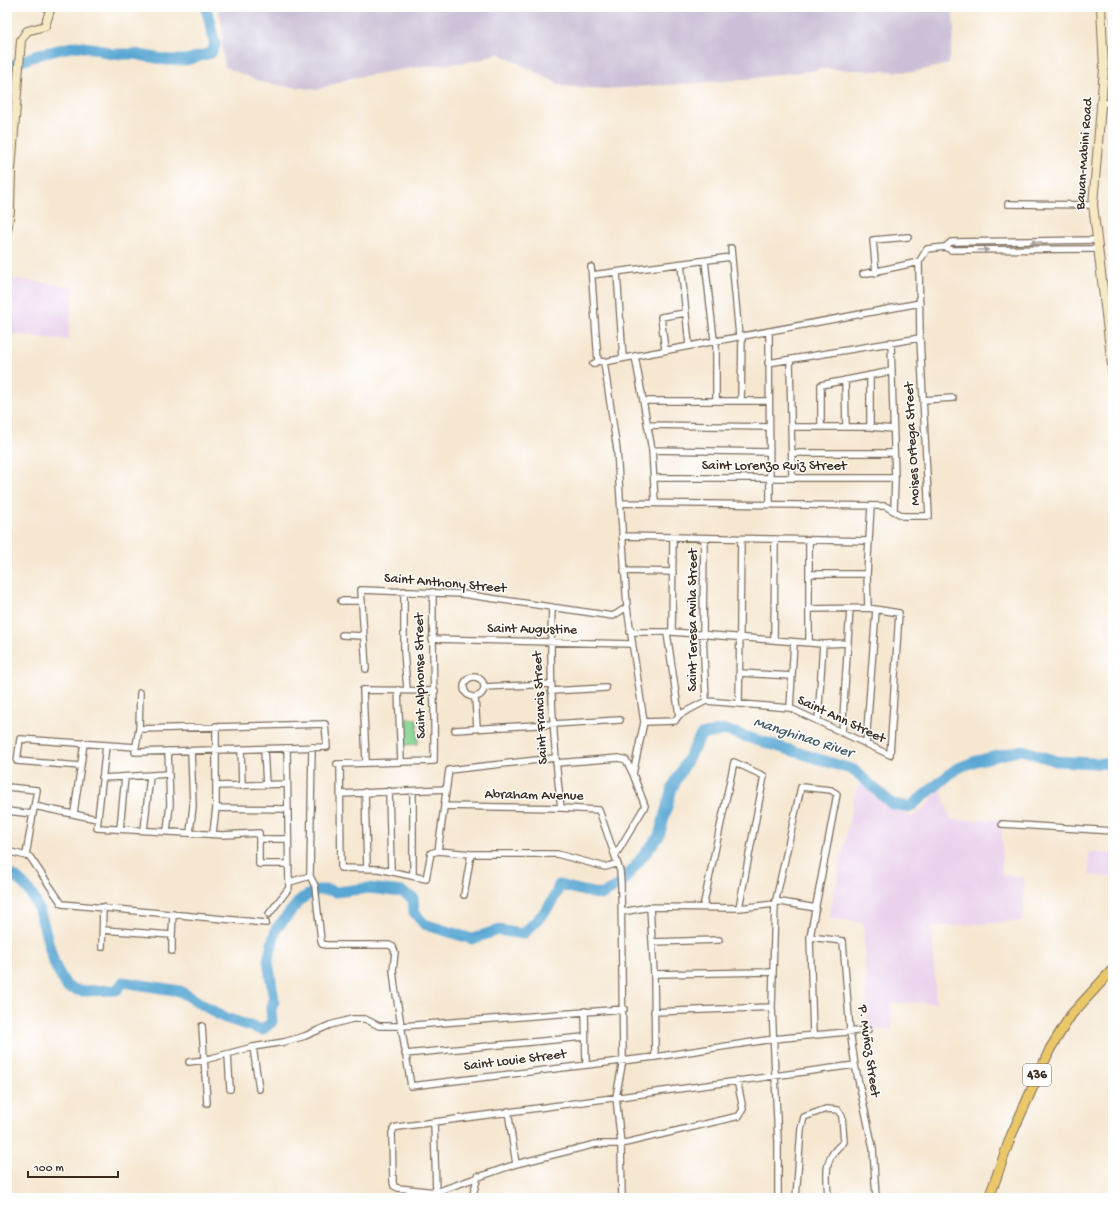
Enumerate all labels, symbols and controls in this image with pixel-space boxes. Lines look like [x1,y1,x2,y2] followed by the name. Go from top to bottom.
[1073,96,1098,211] street label: Bauan-Mabini Road
[1029,239,1042,245] one-way arrow
[977,247,990,253] one-way arrow
[901,381,925,506] street label: Moises Ortega Street
[702,458,848,475] street label: Saint Lorenzo Ruiz Street
[685,547,702,692] street label: Saint Teresa Avila Street
[383,570,508,598] street label: Saint Anthony Street
[411,612,431,739] street label: Saint Alphonse Street
[487,621,578,639] street label: Saint Augustine
[529,650,552,765] street label: Saint Francis Street
[794,692,889,748] street label: Saint Ann Street
[751,713,857,763] water label: Manghinao River
[484,787,584,805] street label: Abraham Avenue
[853,1003,883,1099] street label: P. Muñoz Street
[463,1046,568,1076] street label: Saint Louie Street
[1023,1064,1051,1086] road number: 436
[28,1153,118,1179] scale bar
[33,1162,64,1176] text: 100 m

